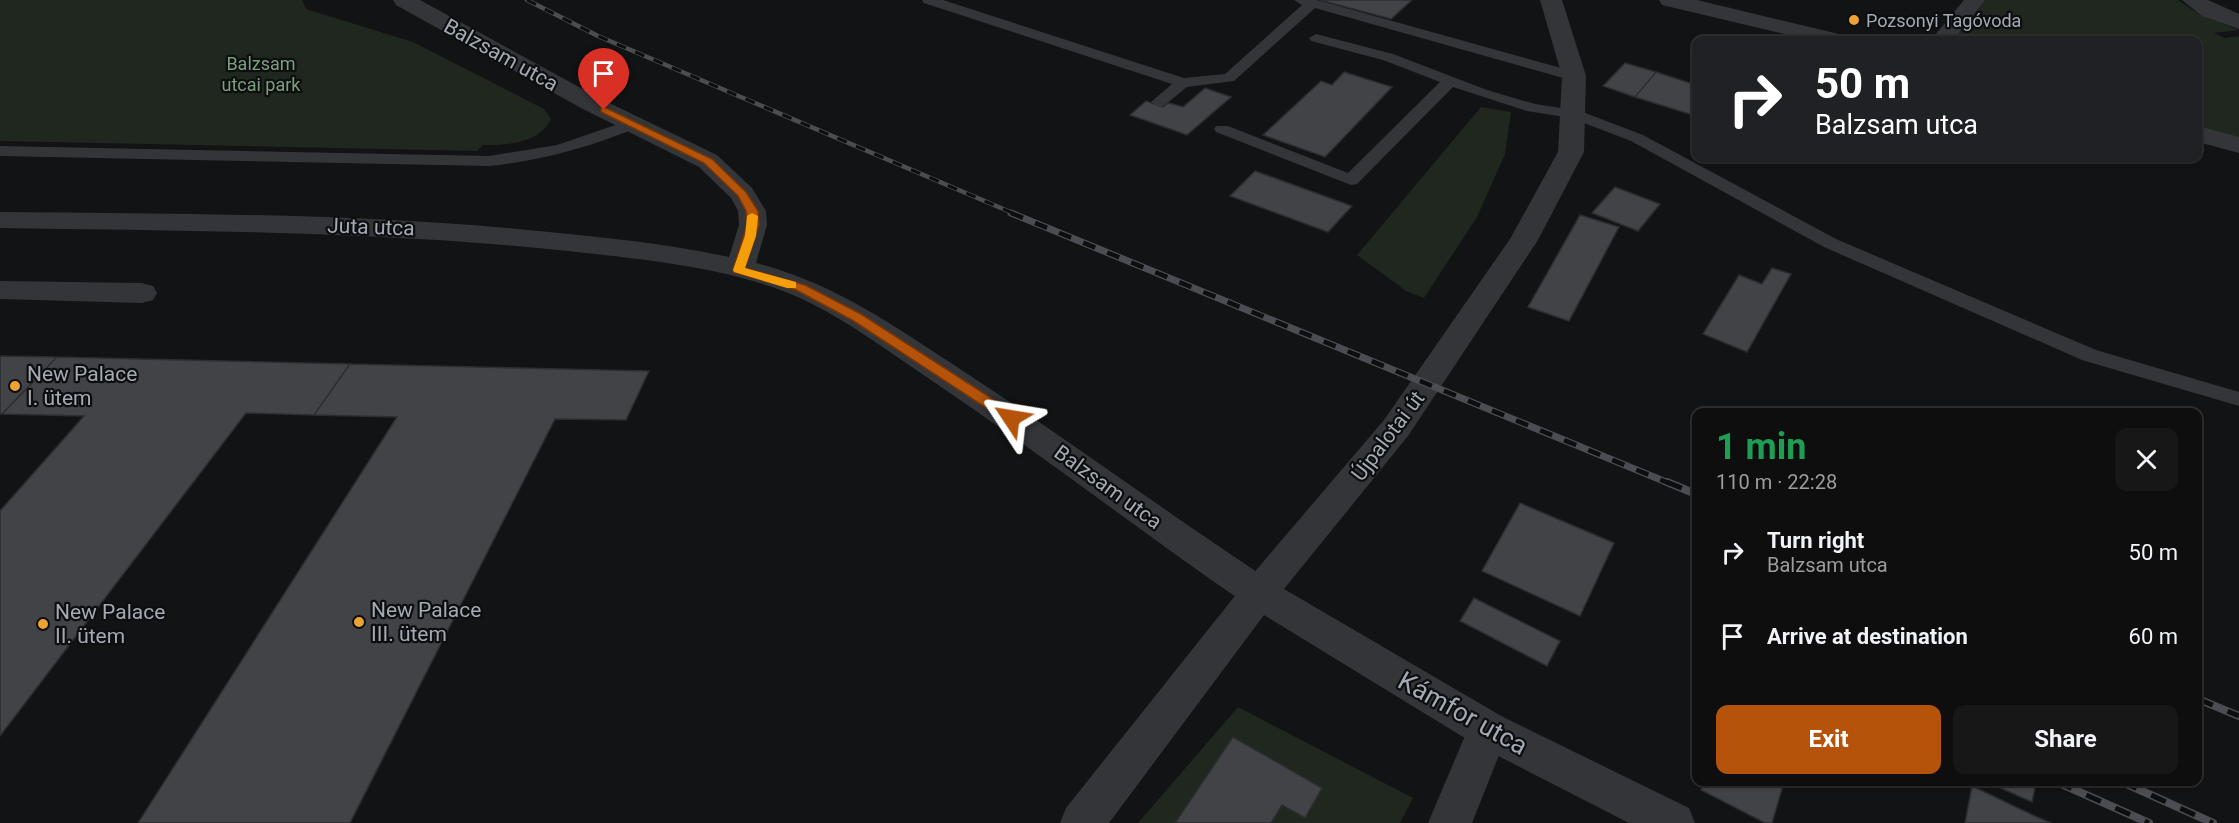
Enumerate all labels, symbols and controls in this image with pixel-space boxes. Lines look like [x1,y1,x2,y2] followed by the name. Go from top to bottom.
[1866,10,2021,31] place label: Pozsonyi Tagóvoda
[1847,13,1861,27] marker: Pozsonyi Tagóvoda
[440,14,562,96] street label: Balzsam utca
[578,48,629,110] pin
[222,53,301,95] park label: Balzsam utcai park
[587,57,620,90] icon: arrive
[1815,59,1910,108] text: 50 m
[1716,60,1794,138] icon: right
[1815,109,1978,141] text: Balzsam utca
[327,213,415,241] street label: Juta utca
[27,362,137,410] place label: New Palace I. ütem
[8,379,22,393] marker: New Palace I. ütem
[979,386,1043,450] position arrow
[1347,386,1430,486] street label: Újpalotai út
[1716,426,1807,468] text: 1 min
[2115,428,2178,491] button: close
[1050,440,1166,534] street label: Balzsam utca
[1716,470,1837,494] text: 110 m · 22:28
[1767,528,1864,553] text: Turn right
[1716,536,1749,569] icon: right
[2129,540,2178,565] text: 50 m
[1767,553,1888,577] text: Balzsam utca
[371,598,481,646] place label: New Palace III. ütem
[55,600,165,648] place label: New Palace II. ütem
[352,615,366,629] marker: New Palace III. ütem
[36,617,50,631] marker: New Palace II. ütem
[1716,620,1749,653] icon: arrive
[1767,624,1968,649] text: Arrive at destination
[2129,624,2178,649] text: 60 m
[1393,665,1533,761] street label: Kámfor utca
[1716,705,1941,774] button: Exit
[1953,705,2178,774] button: Share

